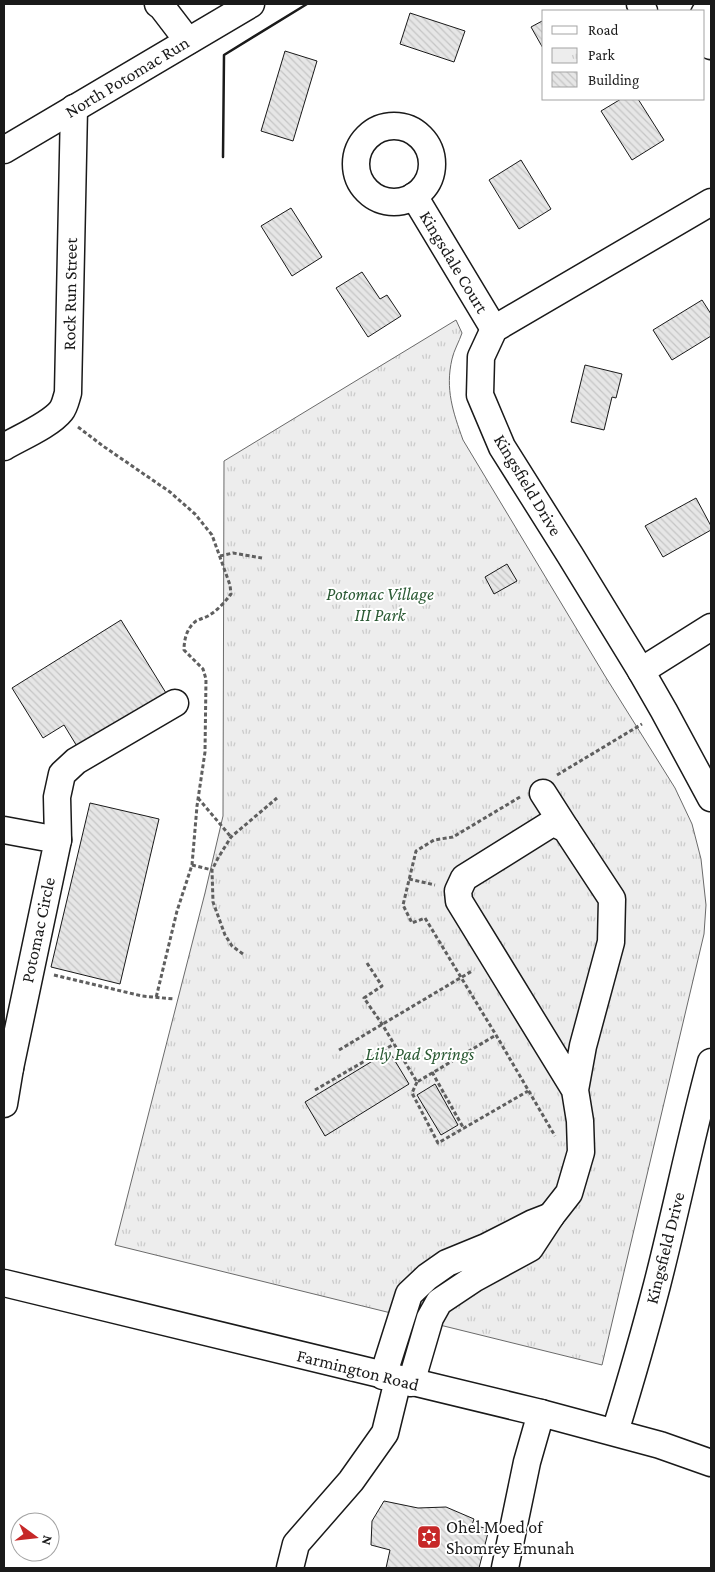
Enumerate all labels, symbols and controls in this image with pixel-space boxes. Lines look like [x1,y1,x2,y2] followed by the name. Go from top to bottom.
[542,10,705,100] legend
[588,22,619,38] text: Road
[61,32,193,122] street label: North Potomac Run
[588,47,615,63] text: Park
[588,72,639,89] text: Building
[416,207,493,318] street label: Kingsdale Court
[59,237,81,350] street label: Rock Run Street
[490,431,566,539] street label: Kingsfield Drive
[326,584,434,625] park label: Potomac Village III Park
[17,875,59,985] street label: Potomac Circle
[366,1044,475,1064] park label: Lily Pad Springs
[641,1190,689,1306] street label: Kingsfield Drive
[295,1345,422,1395] street label: Farmington Road
[10,1512,60,1562] north arrow
[446,1517,575,1558] place label: Ohel Moed of Shomrey Emunah
[416,1524,442,1550] synagogue icon: Ohel Moed of Shomrey Emunah
[38,1534,57,1547] text: N

